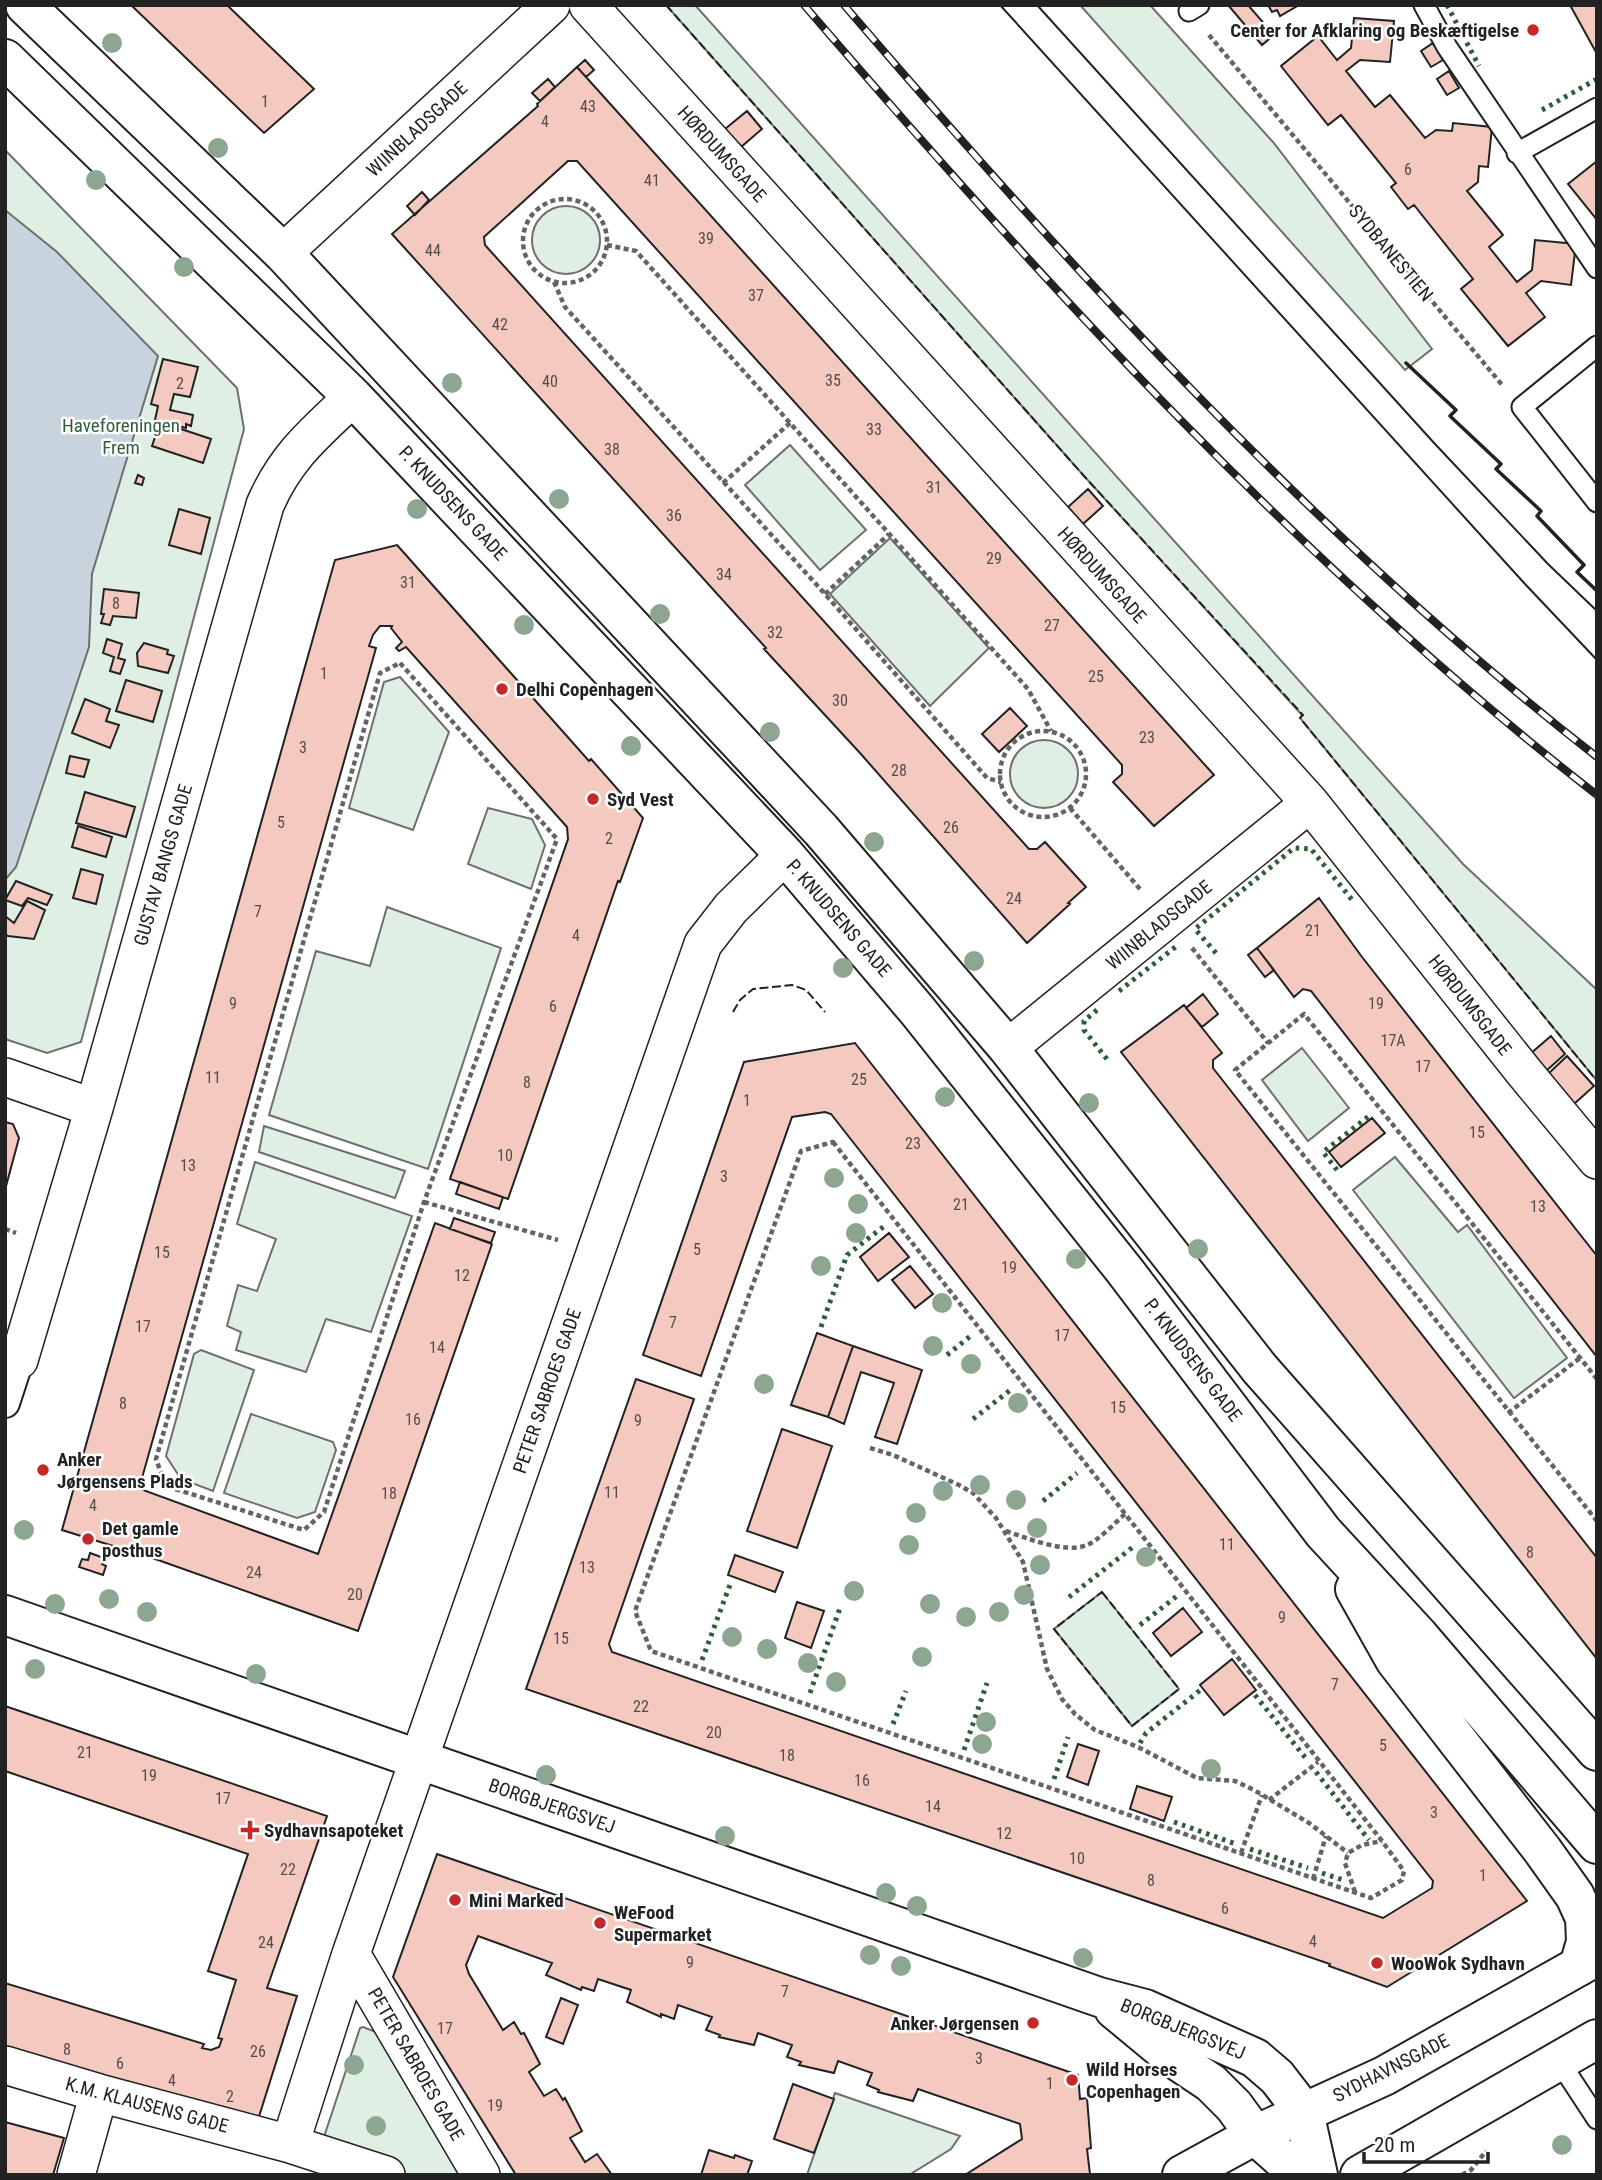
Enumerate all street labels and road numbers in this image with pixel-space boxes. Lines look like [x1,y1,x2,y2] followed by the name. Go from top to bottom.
[362,76,472,182] street label: WIINBLADSGADE
[673,101,771,207] street label: HØRDUMSGADE
[1344,200,1438,306] street label: SYDBANESTIEN
[394,441,512,565] street label: P. KNUDSENS GADE
[1053,522,1151,628] street label: HØRDUMSGADE
[129,782,197,948] street label: GUSTAV BANGS GADE
[782,854,896,982] street label: P. KNUDSENS GADE
[1101,875,1217,975] street label: WIINBLADSGADE
[1424,950,1516,1060] street label: HØRDUMSGADE
[1139,1294,1247,1426] street label: P. KNUDSENS GADE
[508,1306,586,1476] street label: PETER SABROES GADE
[486,1774,618,1838] street label: BORGBJERGSVEJ
[363,1983,469,2145] street label: PETER SABROES GADE
[1117,1994,1249,2064] street label: BORGBJERGSVEJ
[1329,2029,1453,2107] street label: SYDHAVNSGADE
[63,2072,231,2138] street label: K.M. KLAUSENS GADE

